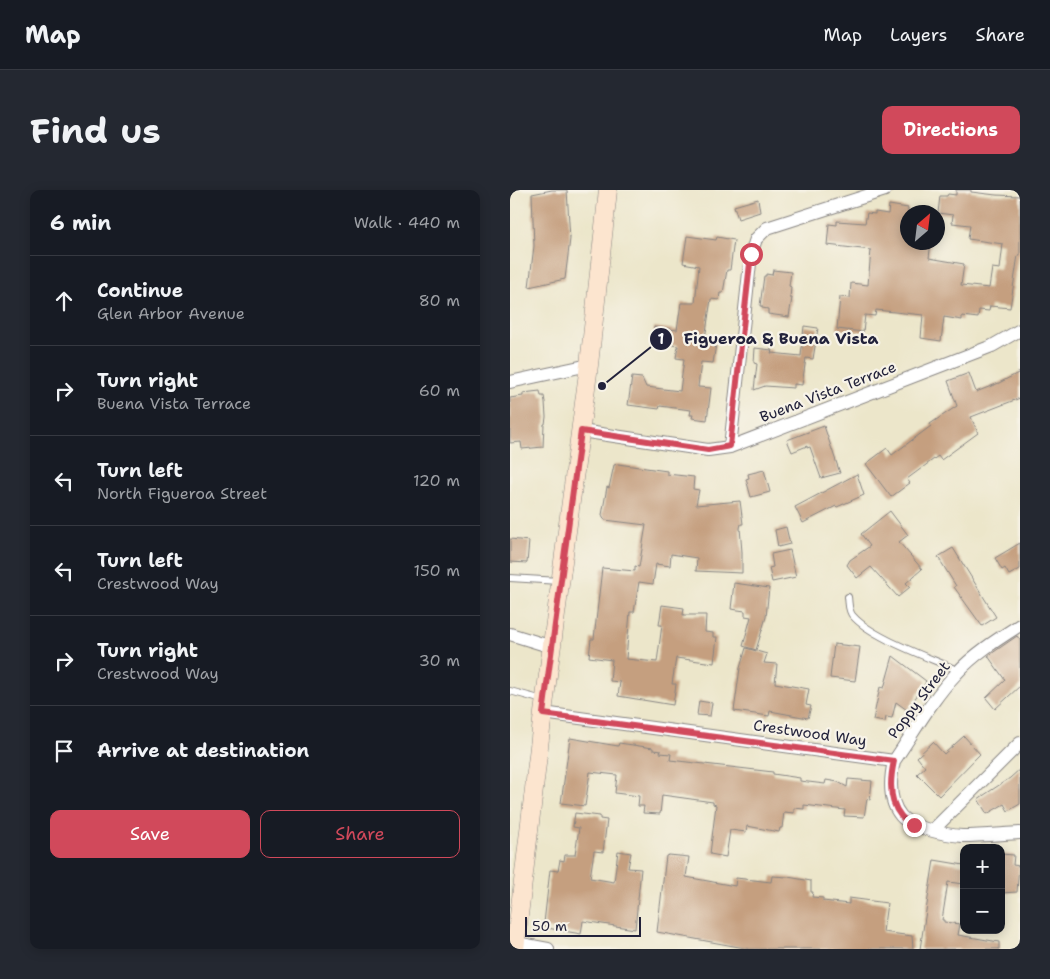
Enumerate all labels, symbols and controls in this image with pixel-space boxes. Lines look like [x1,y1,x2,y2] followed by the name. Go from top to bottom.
[25,19,81,51] text: Map
[824,23,862,47] text: Map
[890,23,947,47] text: Layers
[975,23,1025,47] text: Share
[882,106,1020,154] button: Directions
[30,107,161,154] text: Find us
[900,205,945,250] north arrow
[50,209,111,237] text: 6 min
[354,212,460,233] text: Walk · 440 m
[740,243,763,266] route start
[97,278,183,303] text: Continue
[50,287,78,315] icon: ahead
[419,290,460,311] text: 80 m
[97,303,245,324] text: Glen Arbor Avenue
[648,323,888,354] callout: Figueroa & Buena Vista
[684,328,878,349] text: Figueroa & Buena Vista
[658,329,665,349] text: 1
[757,357,899,427] street label: Buena Vista Terrace
[97,368,198,393] text: Turn right
[50,377,78,405] icon: right
[419,380,460,401] text: 60 m
[97,393,251,414] text: Buena Vista Terrace
[97,458,183,483] text: Turn left
[50,467,78,495] icon: left
[413,470,460,491] text: 120 m
[97,483,267,504] text: North Figueroa Street
[97,548,183,573] text: Turn left
[50,557,78,585] icon: left
[413,560,460,581] text: 150 m
[97,573,219,594] text: Crestwood Way
[97,638,198,663] text: Turn right
[50,647,78,675] icon: right
[419,650,460,671] text: 30 m
[883,657,955,743] street label: Poppy Street
[97,663,219,684] text: Crestwood Way
[752,715,868,751] street label: Crestwood Way
[50,737,78,765] icon: arrive
[97,738,309,763] text: Arrive at destination
[50,810,250,858] button: Save
[260,810,460,858] button: Share
[903,814,926,837] route end
[960,844,1005,934] map controls
[960,844,1005,889] button: +
[960,889,1005,934] button: −
[525,914,641,937] scale bar
[532,917,567,935] text: 50 m

